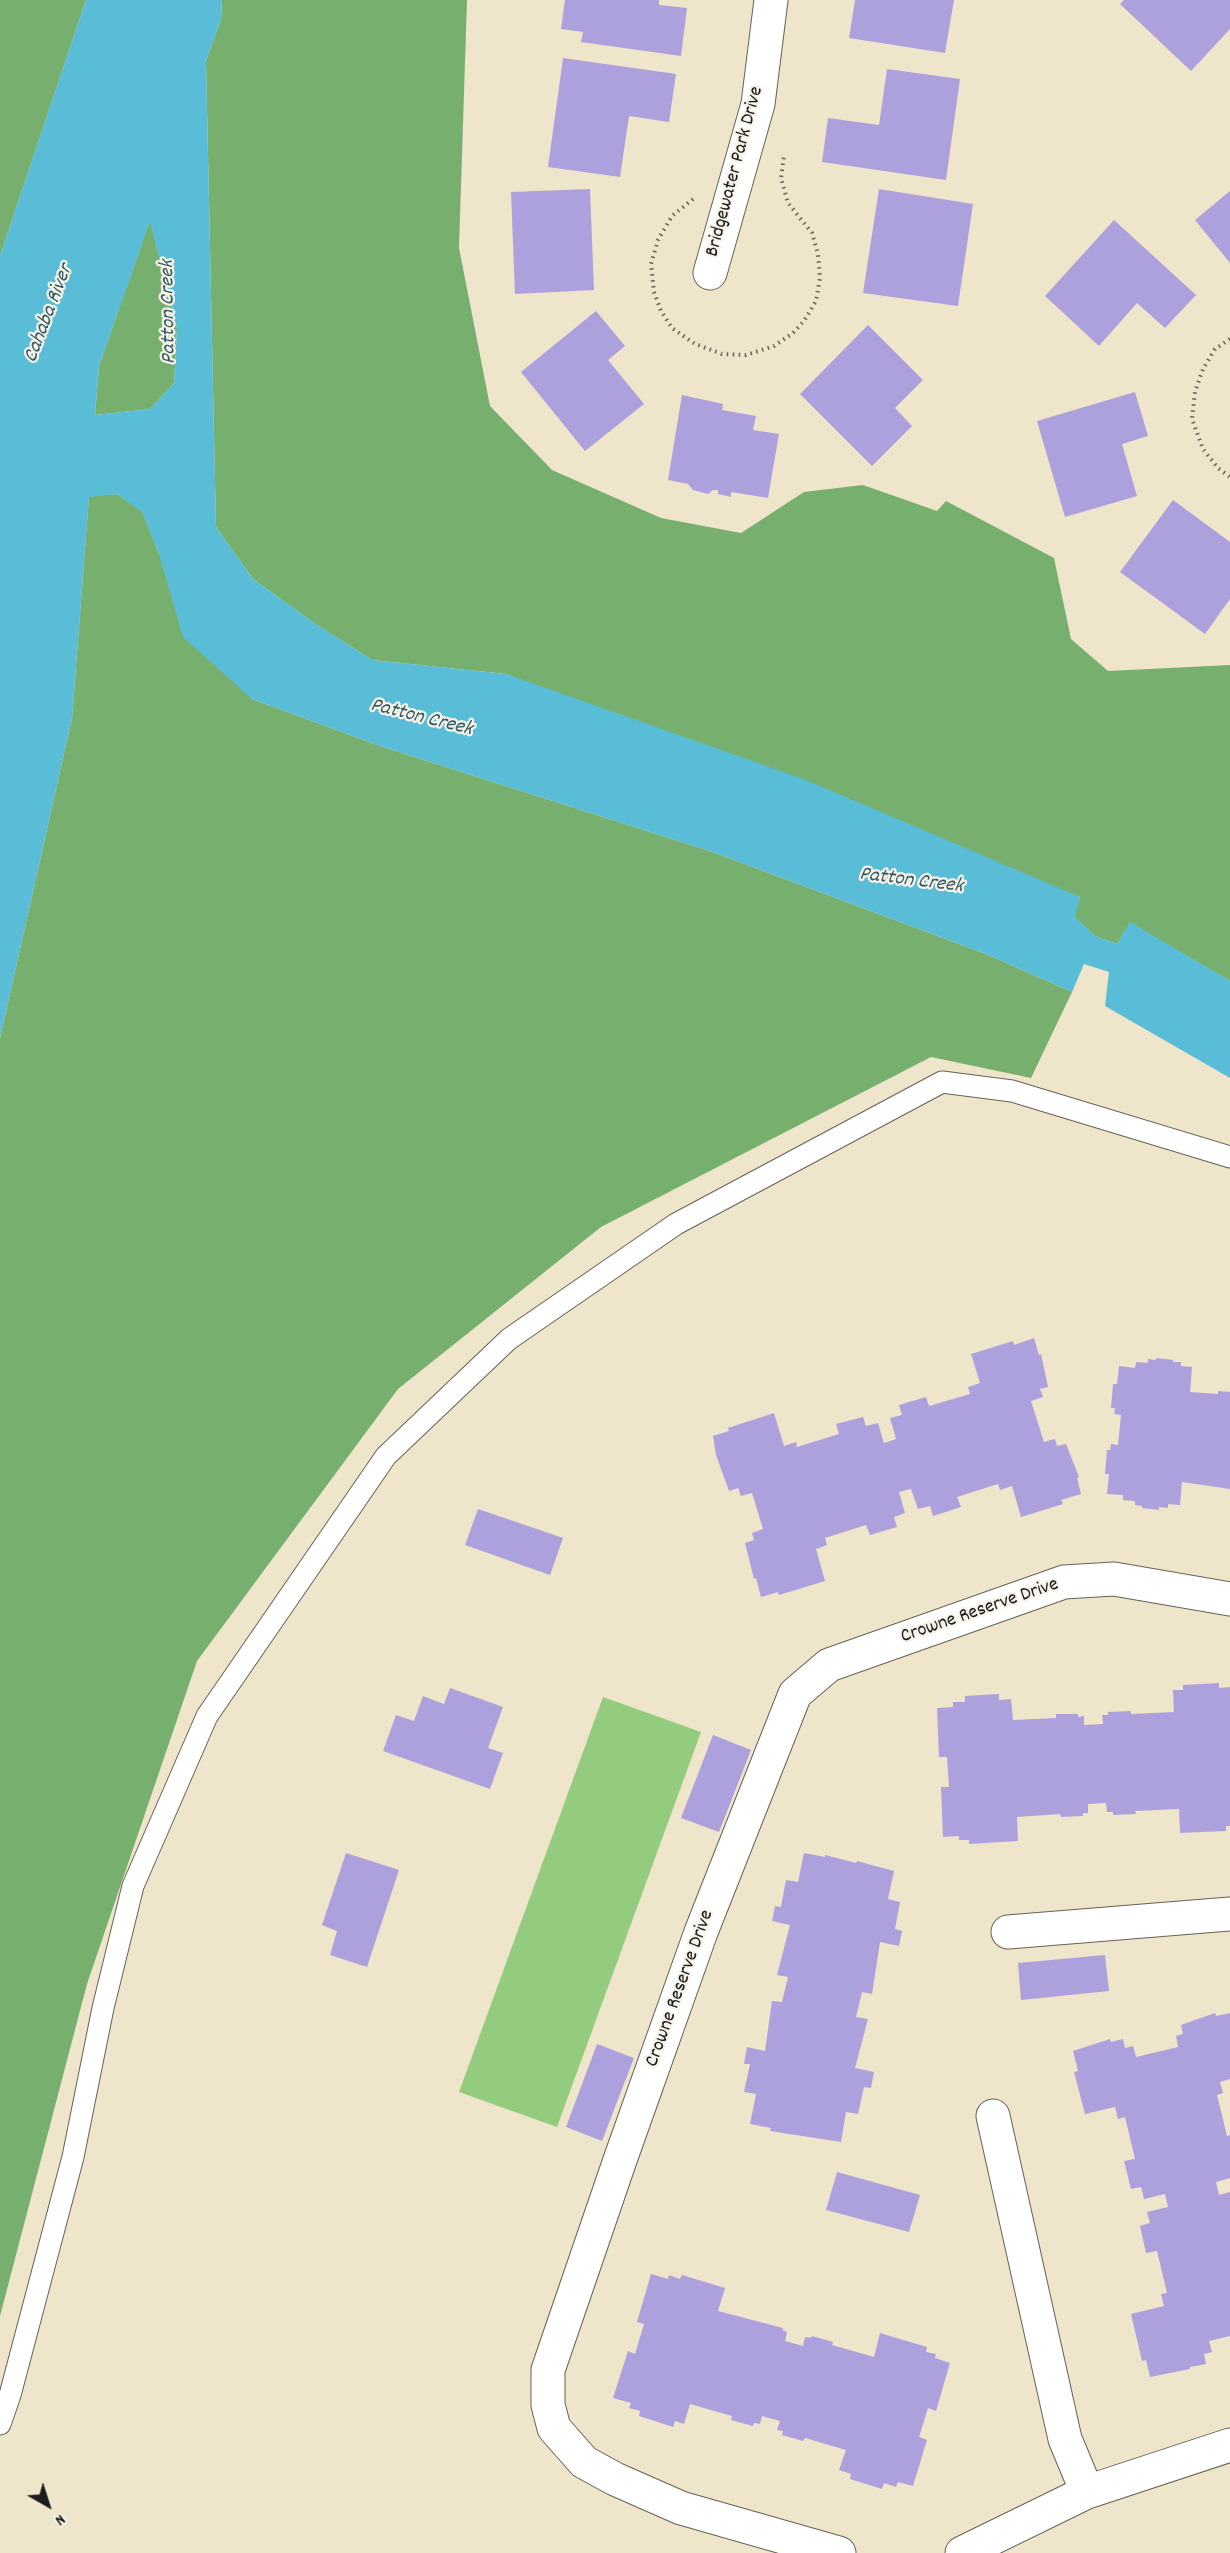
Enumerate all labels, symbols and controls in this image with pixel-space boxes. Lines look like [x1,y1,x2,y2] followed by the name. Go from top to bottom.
[702,84,770,260] street label: Bridgewater Park Drive
[156,260,184,364] water label: Patton Creek
[20,261,80,367] water label: Cahaba River
[368,694,474,744] water label: Patton Creek
[858,863,964,901] water label: Patton Creek
[898,1574,1062,1650] street label: Crowne Reserve Drive
[641,1907,721,2071] street label: Crowne Reserve Drive
[18,2475,78,2535] north arrow
[49,2508,70,2531] text: N

